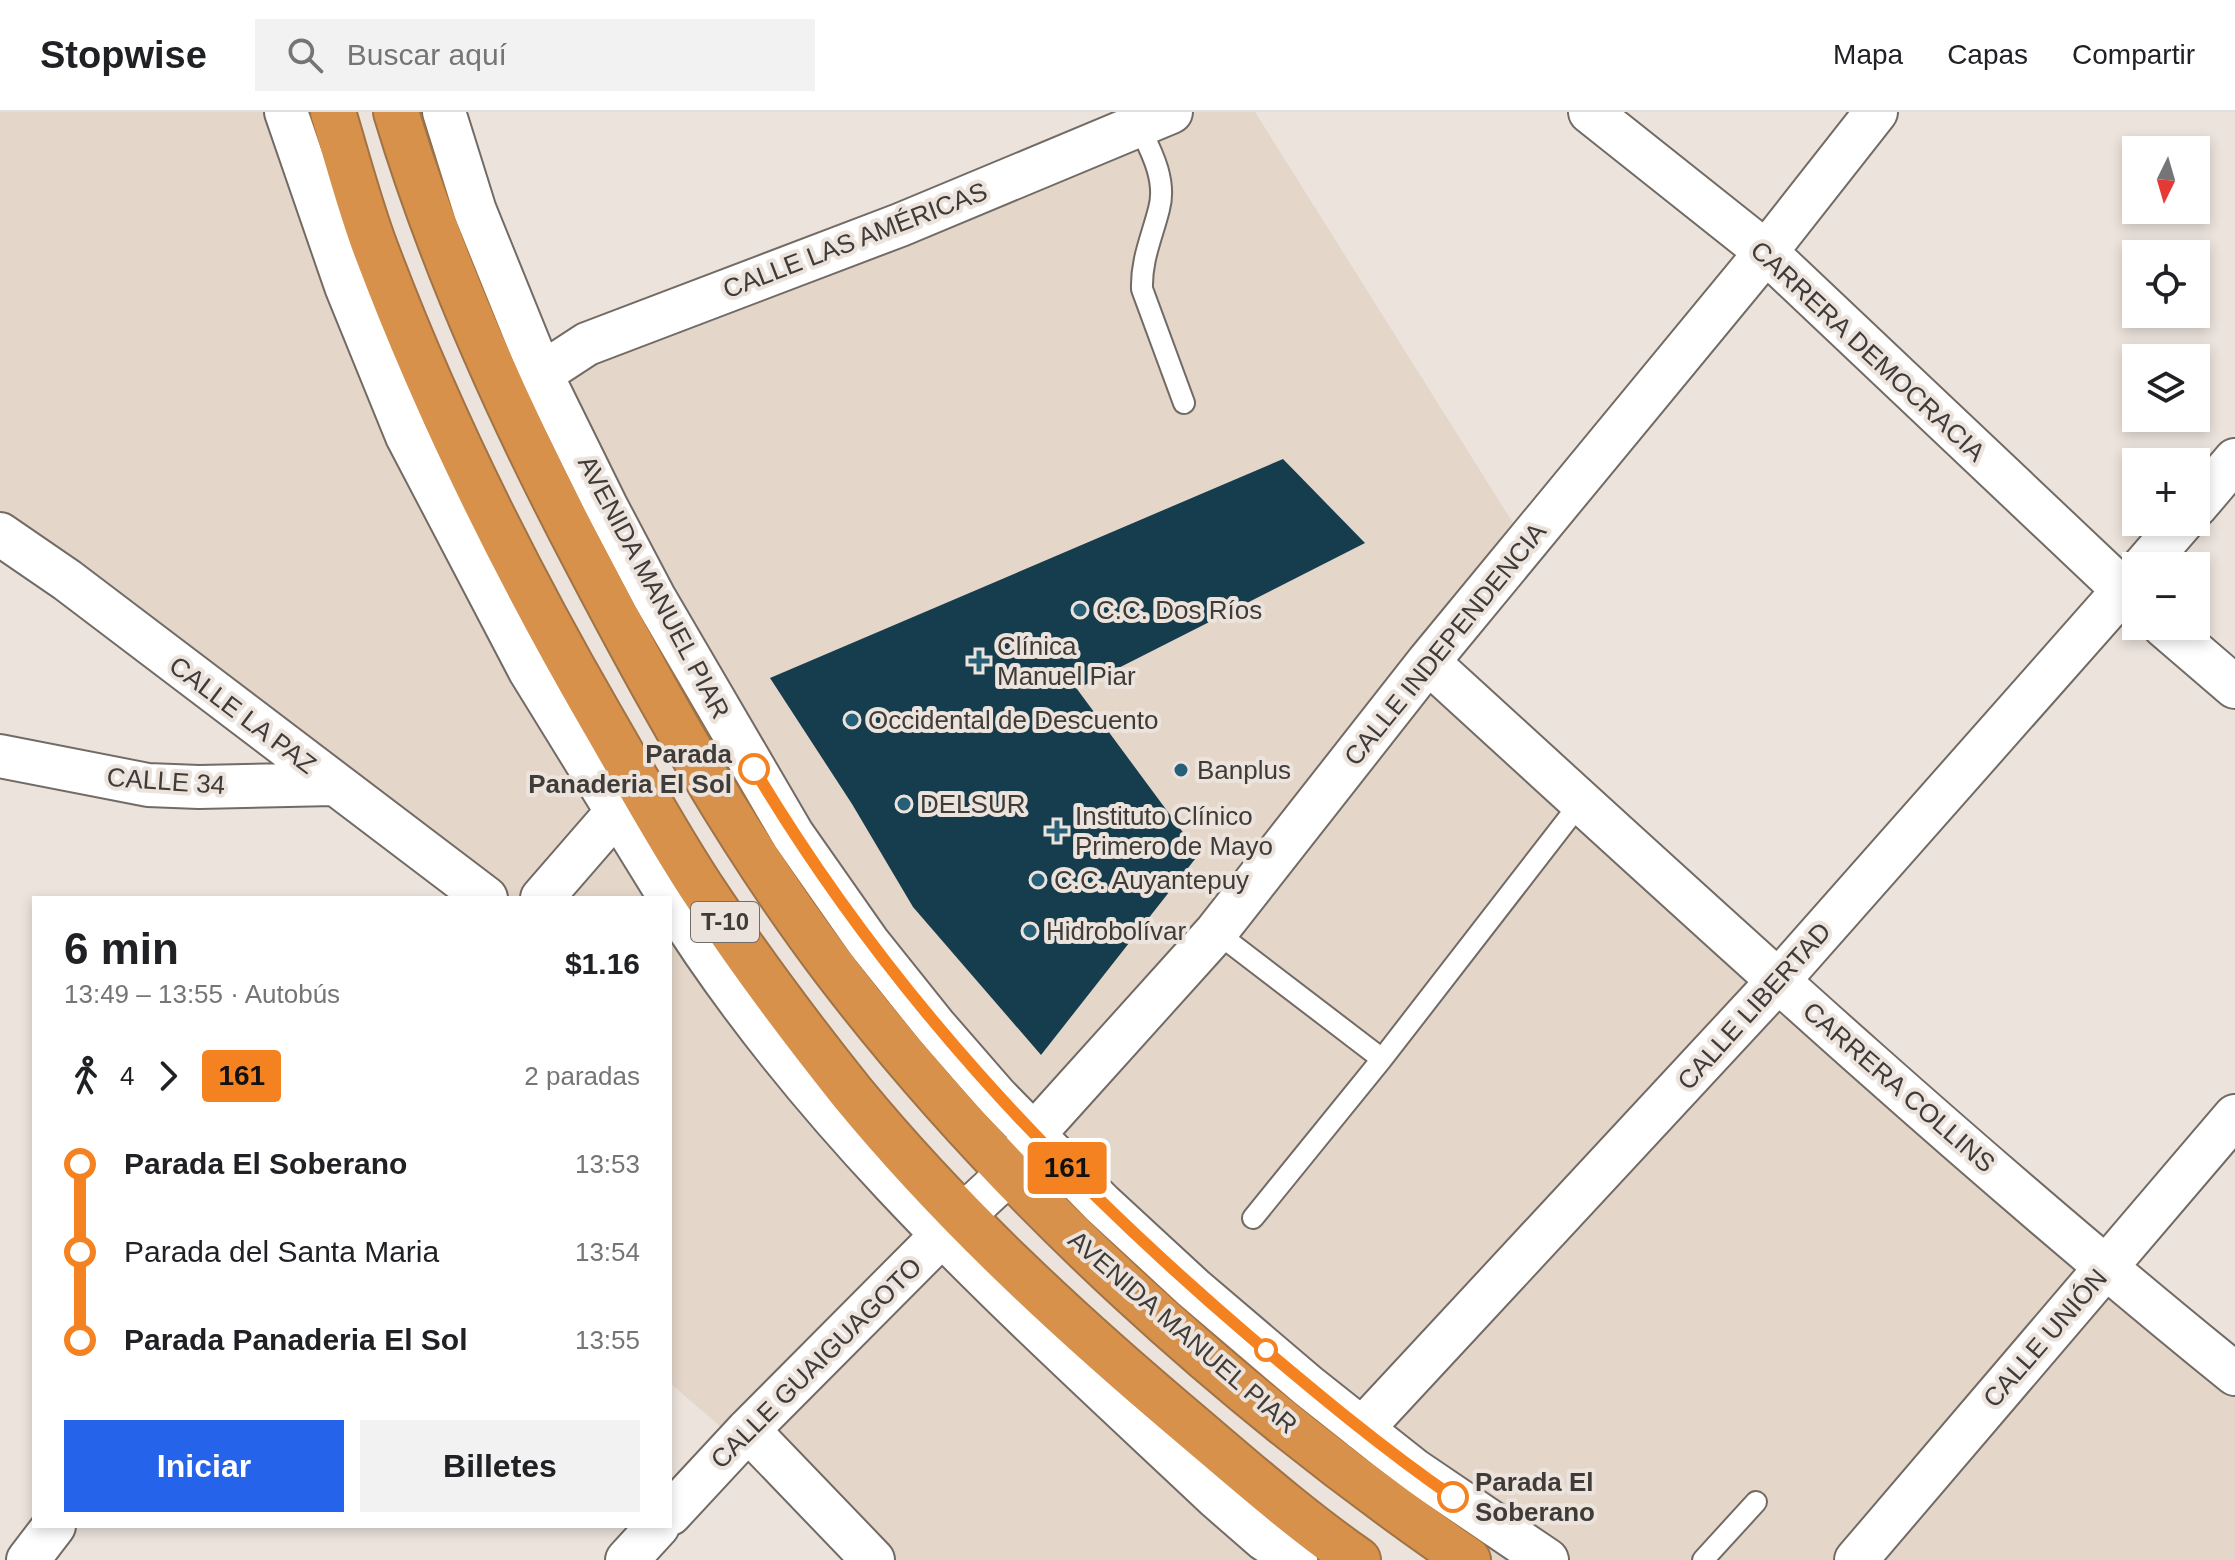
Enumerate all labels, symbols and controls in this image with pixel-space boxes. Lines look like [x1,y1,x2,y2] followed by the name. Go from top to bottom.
[255,19,815,91] search box
[283,33,327,77] icon: search
[40,34,207,76] text: Stopwise
[347,38,507,71] text: Buscar aquí
[1833,39,1903,70] text: Mapa
[1947,39,2028,70] text: Capas
[2072,39,2195,70] text: Compartir
[2122,136,2210,224] north arrow
[2122,136,2210,640] map controls
[719,176,991,304] street label: CALLE LAS AMÉRICAS
[1745,235,1992,468] street label: CARRERA DEMOCRACIA
[2122,240,2210,328] button: locate
[2122,344,2210,432] button: layers
[2122,448,2210,536] button: +
[572,450,736,724] street label: AVENIDA MANUEL PIAR
[1338,516,1553,771] street label: CALLE INDEPENDENCIA
[2122,552,2210,640] button: −
[1096,595,1262,625] place label: C.C. Dos Ríos
[1071,601,1089,619] marker: C.C. Dos Ríos
[997,631,1136,691] place label: Clínica Manuel Piar
[164,650,322,780] street label: CALLE LA PAZ
[968,650,990,672] marker: Clínica Manuel Piar
[868,705,1159,735] place label: Occidental de Descuento
[843,711,861,729] marker: Occidental de Descuento
[528,739,733,799] place label: Parada Panaderia El Sol
[739,754,769,784] marker: Parada Panaderia El Sol
[1197,755,1291,785] place label: Banplus
[1172,761,1190,779] marker: Banplus
[106,762,226,800] street label: CALLE 34
[920,789,1025,819] place label: DELSUR
[895,795,913,813] marker: DELSUR
[1075,801,1273,861] place label: Instituto Clínico Primero de Mayo
[1046,820,1068,842] marker: Instituto Clínico Primero de Mayo
[1054,865,1249,895] place label: C.C. Auyantepuy
[1029,871,1047,889] marker: C.C. Auyantepuy
[691,902,759,942] road number: T-10
[1046,916,1187,946] place label: Hidrobolívar
[1671,916,1837,1096] street label: CALLE LIBERTAD
[1021,922,1039,940] marker: Hidrobolívar
[64,924,179,973] text: 6 min
[565,947,640,980] text: $1.16
[64,979,340,1009] text: 13:49 – 13:55 · Autobús
[1797,996,2001,1178] street label: CARRERA COLLINS
[64,1054,108,1098] icon: walk
[146,1054,190,1098] icon: forward
[218,1060,265,1091] text: 161
[120,1061,134,1091] text: 4
[524,1061,640,1091] text: 2 paradas
[1021,1142,1113,1194] line badge: 161
[124,1147,407,1180] text: Parada El Soberano
[575,1149,640,1179] text: 13:53
[1044,1152,1090,1183] text: 161
[1062,1224,1304,1440] street label: AVENIDA MANUEL PIAR
[124,1235,439,1268] text: Parada del Santa Maria
[575,1237,640,1267] text: 13:54
[704,1251,928,1475] street label: CALLE GUAIGUAGOTO
[1977,1263,2113,1413] street label: CALLE UNIÓN
[124,1323,468,1356] text: Parada Panaderia El Sol
[575,1325,640,1355] text: 13:55
[1255,1339,1277,1361] unlabelled marker
[64,1420,344,1512] button: Iniciar
[360,1420,640,1512] button: Billetes
[1475,1467,1595,1527] place label: Parada El Soberano
[1438,1482,1468,1512] marker: Parada El Soberano

